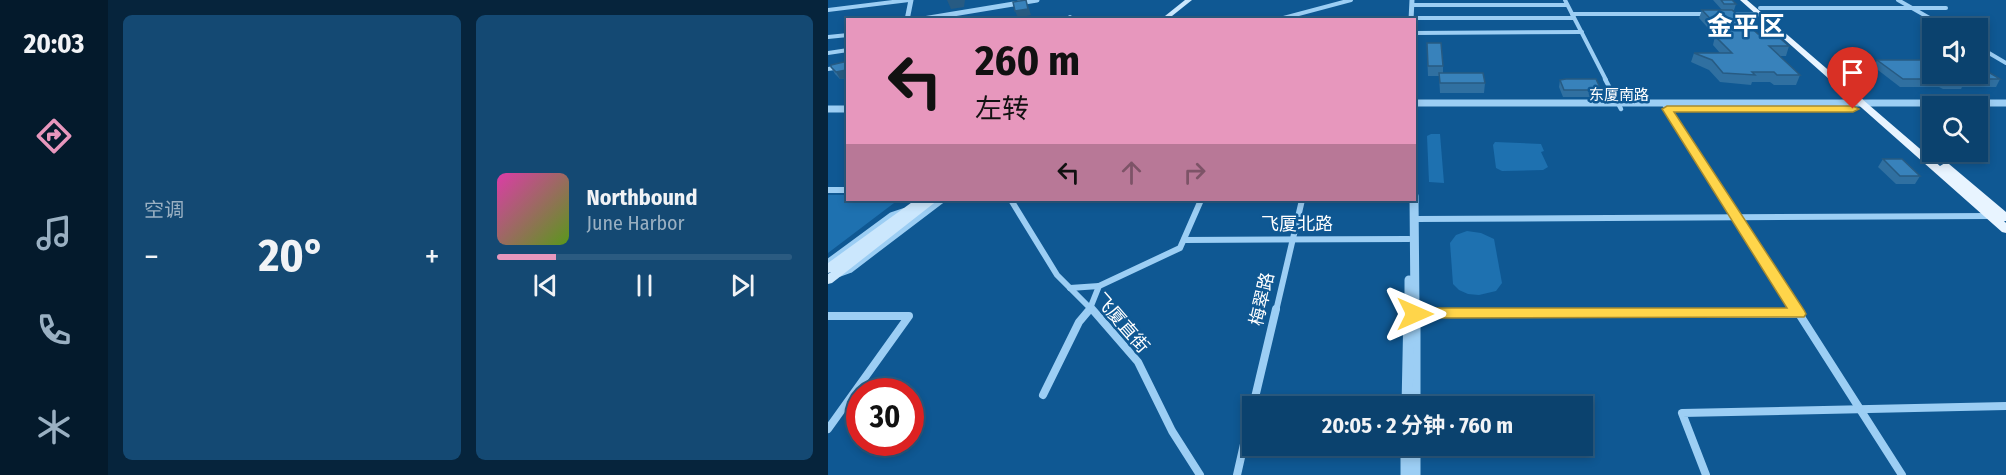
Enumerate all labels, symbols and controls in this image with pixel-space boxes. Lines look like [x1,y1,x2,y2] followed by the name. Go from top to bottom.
[1707,11,1785,42] district label: 金平区
[1922,18,1988,162] map controls
[1922,18,1988,84] button: sound
[24,28,84,60] text: 20:03
[975,36,1080,86] text: 260 m
[876,42,954,120] icon: left
[1827,47,1878,109] pin
[1836,56,1869,89] icon: arrive
[1589,86,1649,104] street label: 东厦南路
[975,93,1029,125] text: 左转
[1922,96,1988,162] button: search
[33,115,75,157] icon: directions
[1052,156,1085,189] icon: left
[1115,156,1148,189] icon: ahead
[1178,156,1211,189] icon: right
[587,184,697,211] text: Northbound
[144,198,184,222] text: 空调
[587,211,685,235] text: June Harbor
[33,212,75,254] icon: music
[1261,213,1333,235] street label: 飞厦北路
[258,229,325,283] text: 20°
[144,237,159,277] text: −
[424,237,439,277] text: +
[529,269,562,302] icon: previous
[628,269,661,302] icon: pause
[726,269,759,302] icon: next
[1245,270,1279,328] street label: 梅翠路
[1383,282,1447,346] position arrow
[1090,289,1154,357] street label: 飞厦直街
[33,309,75,351] icon: phone
[846,378,924,456] speed limit sign: 30
[33,406,75,448] icon: climate
[1322,412,1513,439] text: 20:05 · 2 分钟 · 760 m

